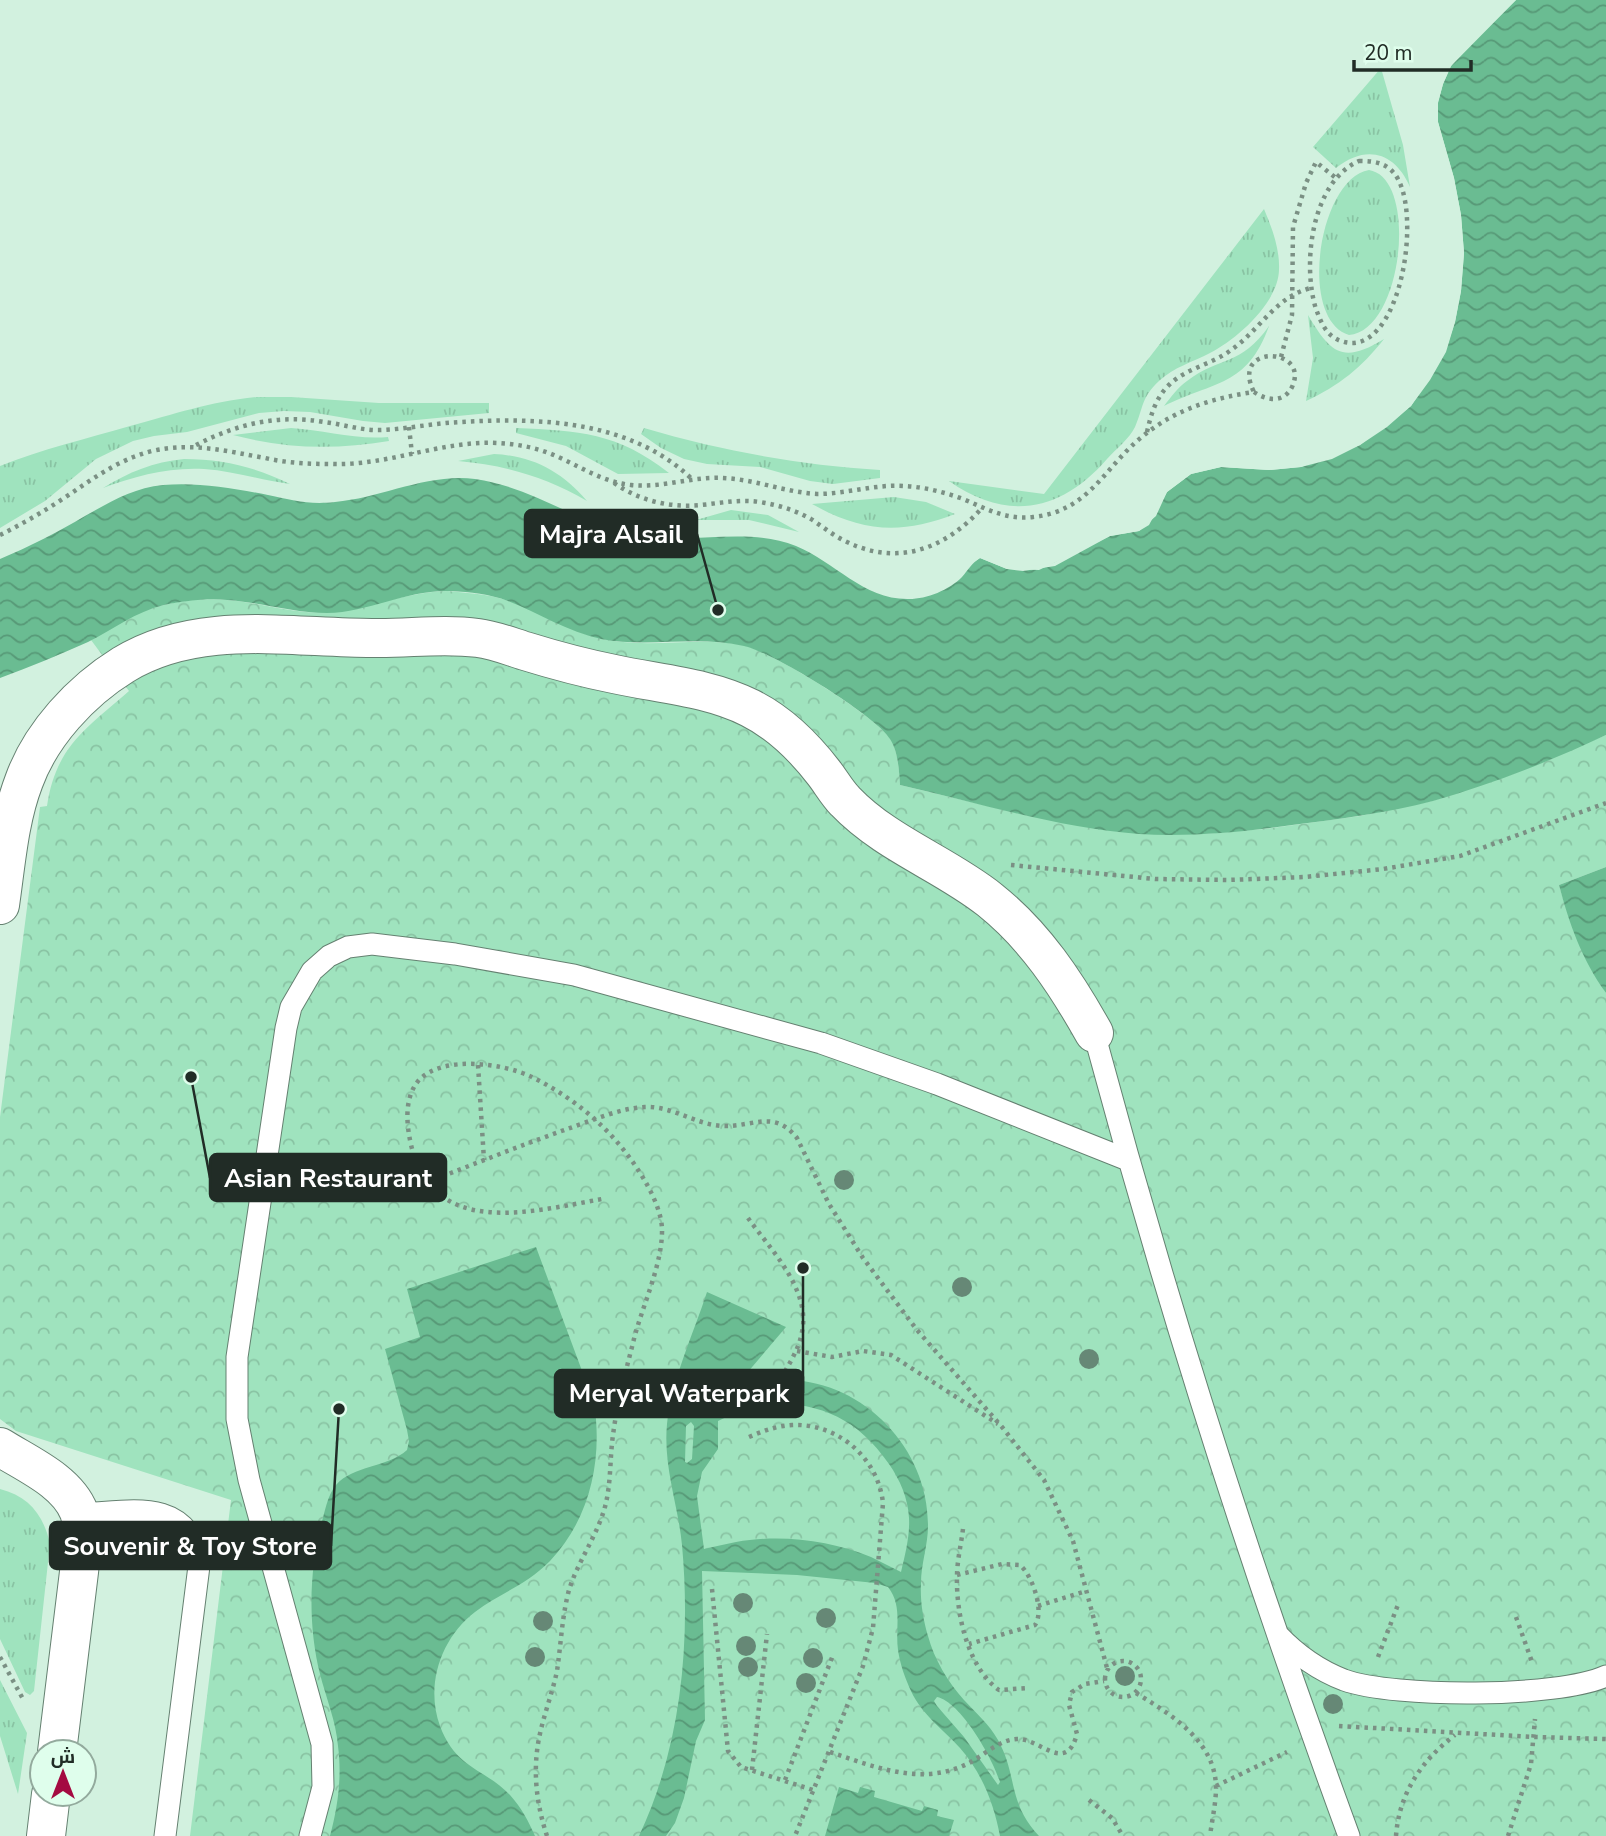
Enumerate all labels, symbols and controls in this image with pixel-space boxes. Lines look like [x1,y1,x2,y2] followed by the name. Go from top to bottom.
[1354,28,1471,72] scale bar
[1364,39,1413,67] text: 20 m
[525,510,697,557] callout: Majra Alsail
[539,517,684,552] text: Majra Alsail
[210,1154,446,1201] callout: Asian Restaurant
[224,1161,433,1196] text: Asian Restaurant
[555,1370,803,1417] callout: Meryal Waterpark
[569,1376,790,1411] text: Meryal Waterpark
[50,1522,331,1569] callout: Souvenir & Toy Store
[63,1529,317,1564] text: Souvenir & Toy Store
[28,1738,98,1808] north arrow
[51,1744,75,1770] text: ش

